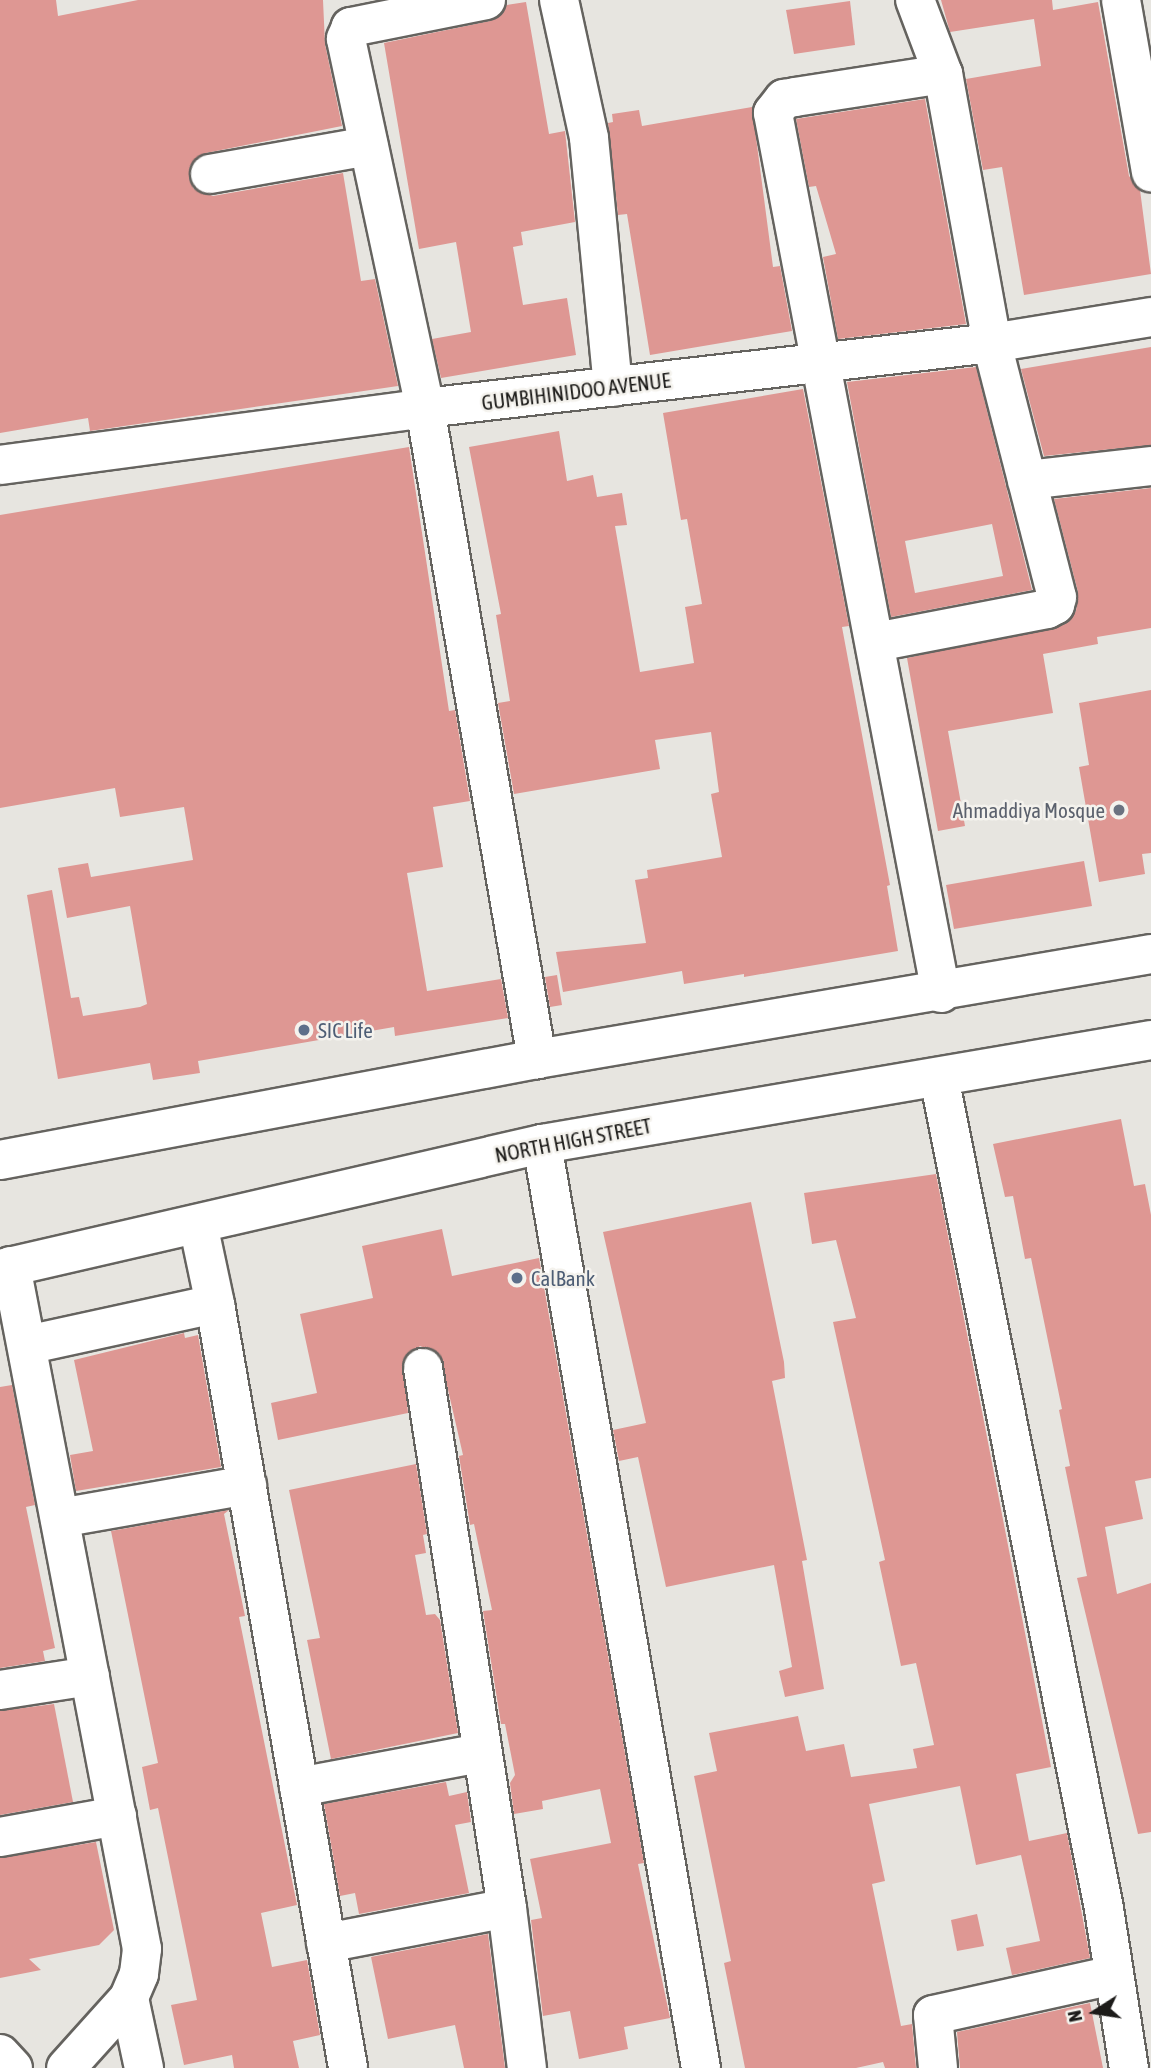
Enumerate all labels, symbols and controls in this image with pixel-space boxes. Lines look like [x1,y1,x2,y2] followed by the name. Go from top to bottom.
[480,367,672,415] street label: GUMBIHINIDOO AVENUE
[953,797,1105,823] place label: Ahmaddiya Mosque
[1111,802,1127,818] marker: Ahmaddiya Mosque
[318,1017,373,1043] place label: SIC Life
[296,1022,312,1038] marker: SIC Life
[493,1112,653,1168] street label: NORTH HIGH STREET
[531,1265,595,1291] place label: CalBank
[509,1270,525,1286] marker: CalBank
[1060,1977,1130,2047] north arrow
[1063,2009,1086,2024] text: N

